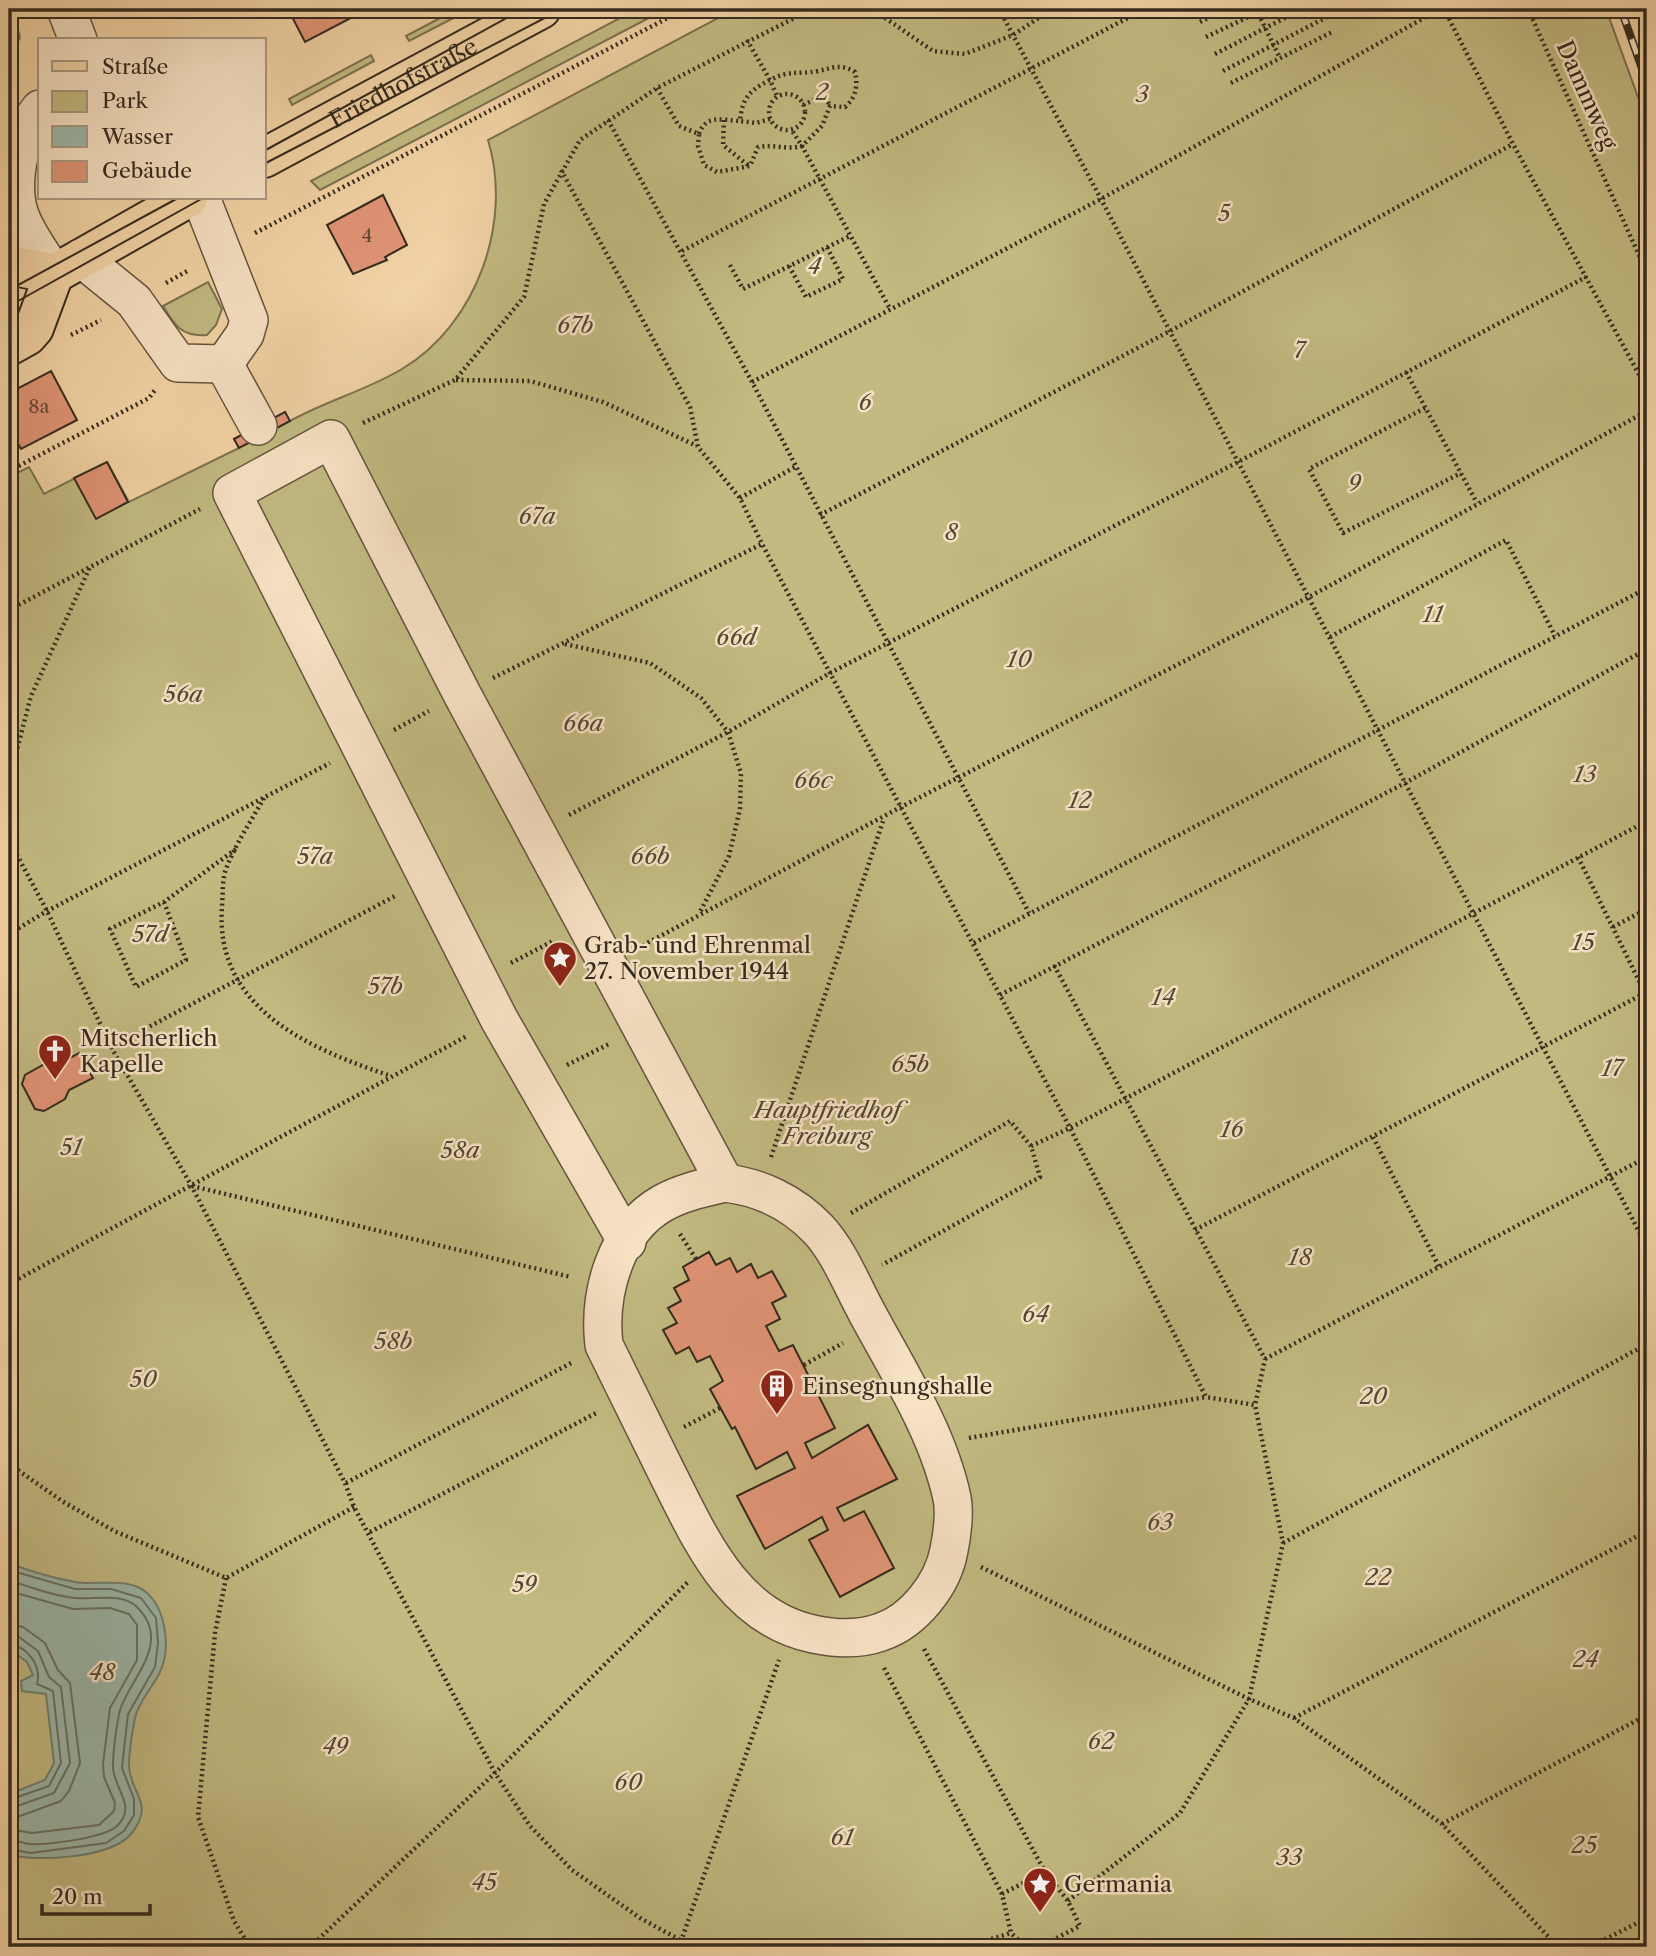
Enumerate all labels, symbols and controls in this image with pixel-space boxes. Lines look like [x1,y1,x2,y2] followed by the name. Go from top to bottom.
[324,32,482,134] street label: Friedhofstraße
[1551,36,1624,155] street label: Dammweg
[38,38,266,200] legend
[102,54,168,79] text: Straße
[815,78,829,106] park label: 2
[1135,80,1149,108] park label: 3
[102,88,148,113] text: Park
[101,124,173,149] text: Wasser
[102,158,192,183] text: Gebäude
[1218,199,1231,227] park label: 5
[362,224,373,247] house number: 4
[807,252,822,280] park label: 4
[557,311,593,339] park label: 67b
[1294,336,1308,364] park label: 7
[858,388,872,416] park label: 6
[28,395,50,418] house number: 8a
[1348,469,1362,497] park label: 9
[518,502,556,530] park label: 67a
[944,518,958,546] park label: 8
[1422,600,1444,628] park label: 11
[716,623,759,651] park label: 66d
[1006,645,1032,673] park label: 10
[163,680,203,708] park label: 56a
[563,709,604,737] park label: 66a
[1572,760,1597,788] park label: 13
[794,766,834,794] park label: 66c
[1067,786,1092,814] park label: 12
[297,842,334,870] park label: 57a
[630,842,670,870] park label: 66b
[132,920,171,948] park label: 57d
[1571,928,1595,956] park label: 15
[584,931,811,985] place label: Grab- und Ehrenmal 27. November 1944
[541,939,579,988] place icon: Grab- und Ehrenmal 27. November 1944
[367,972,403,1000] park label: 57b
[1151,983,1176,1011] park label: 14
[80,1024,218,1078] place label: Mitscherlich Kapelle
[36,1032,74,1081] church icon: Mitscherlich Kapelle
[891,1050,929,1078] park label: 65b
[1601,1054,1626,1082] park label: 17
[752,1096,909,1150] park label: Hauptfriedhof Freiburg
[1219,1115,1244,1143] park label: 16
[60,1133,83,1161] park label: 51
[440,1136,480,1164] park label: 58a
[1287,1243,1312,1271] park label: 18
[1022,1300,1050,1328] park label: 64
[374,1327,412,1355] park label: 58b
[130,1365,157,1393] park label: 50
[758,1367,796,1416] building icon: Einsegnungshalle
[802,1372,992,1400] place label: Einsegnungshalle
[1359,1382,1387,1410] park label: 20
[1147,1508,1174,1536] park label: 63
[1365,1563,1392,1591] park label: 22
[512,1570,537,1598] park label: 59
[1572,1645,1600,1673] park label: 24
[89,1658,116,1686] park label: 48
[1088,1727,1115,1755] park label: 62
[322,1732,349,1760] park label: 49
[614,1768,642,1796] park label: 60
[830,1823,855,1851] park label: 61
[1571,1831,1598,1859] park label: 25
[1276,1843,1303,1871] park label: 33
[1021,1865,1059,1914] place icon: Germania
[471,1868,497,1896] park label: 45
[1064,1870,1173,1898] place label: Germania
[42,1872,150,1916] scale bar
[52,1884,103,1909] text: 20 m

